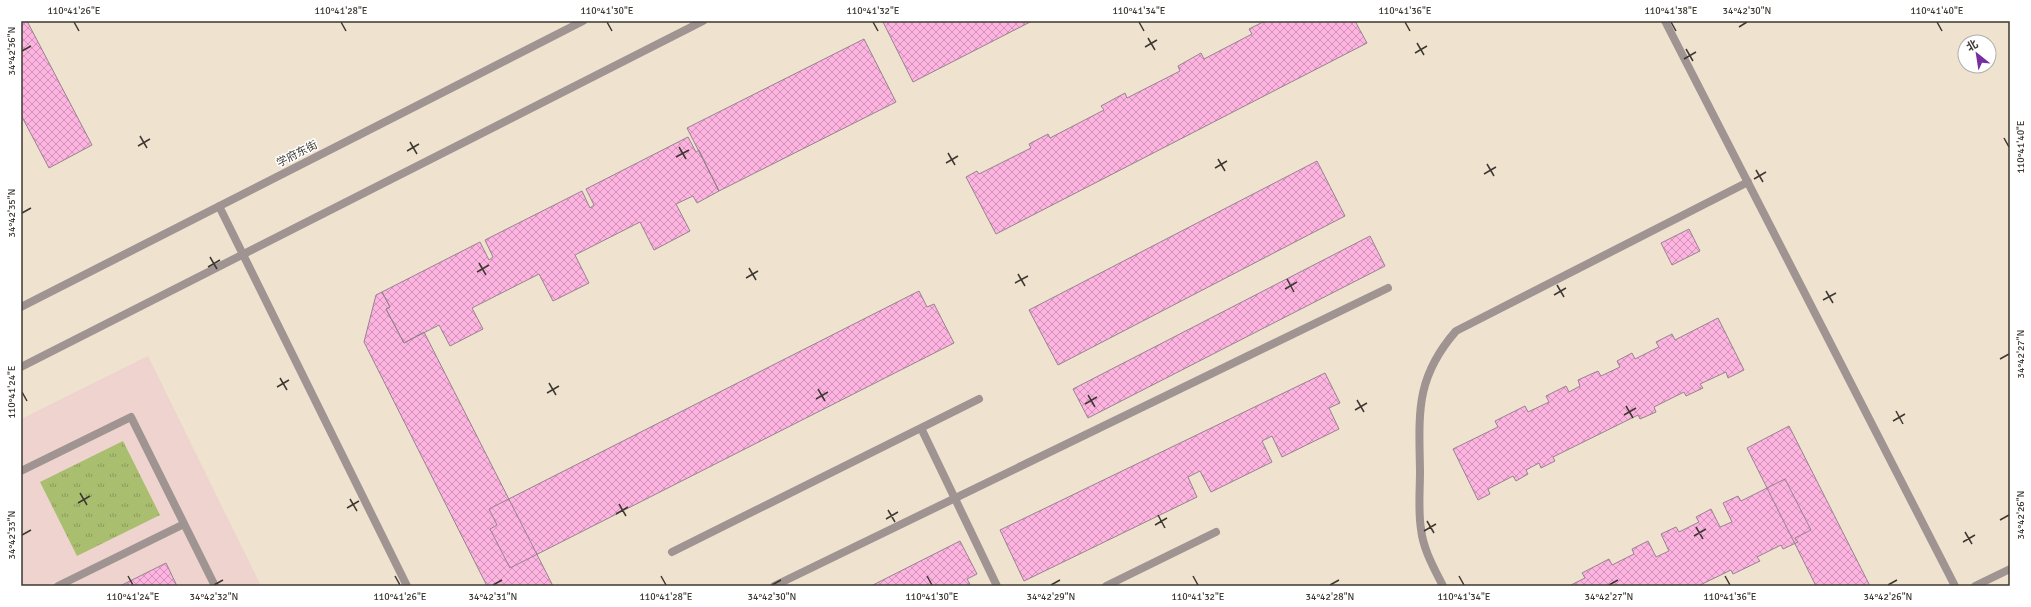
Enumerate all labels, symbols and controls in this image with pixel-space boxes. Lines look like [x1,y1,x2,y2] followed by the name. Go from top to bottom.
[47,5,101,17] text: 110°41'26"E
[314,5,368,17] text: 110°41'28"E
[580,5,634,17] text: 110°41'30"E
[846,5,900,17] text: 110°41'32"E
[1112,5,1166,17] text: 110°41'34"E
[1378,5,1432,17] text: 110°41'36"E
[1644,5,1698,17] text: 110°41'38"E
[1723,5,1771,17] text: 34°42'30"N
[1910,5,1964,17] text: 110°41'40"E
[6,27,18,75] text: 34°42'36"N
[1957,34,1997,74] north arrow
[1964,37,1980,54] text: 北
[2015,120,2027,174] text: 110°41'40"E
[274,138,320,170] street label: 学府东街
[6,189,18,237] text: 34°42'35"N
[2015,330,2027,378] text: 34°42'27"N
[6,365,18,419] text: 110°41'24"E
[2015,491,2027,539] text: 34°42'26"N
[6,511,18,559] text: 34°42'33"N
[106,591,160,603] text: 110°41'24"E
[190,591,238,603] text: 34°42'32"N
[373,591,427,603] text: 110°41'26"E
[469,591,517,603] text: 34°42'31"N
[639,591,693,603] text: 110°41'28"E
[748,591,796,603] text: 34°42'30"N
[905,591,959,603] text: 110°41'30"E
[1027,591,1075,603] text: 34°42'29"N
[1171,591,1225,603] text: 110°41'32"E
[1306,591,1354,603] text: 34°42'28"N
[1437,591,1491,603] text: 110°41'34"E
[1585,591,1633,603] text: 34°42'27"N
[1703,591,1757,603] text: 110°41'36"E
[1864,591,1912,603] text: 34°42'26"N

